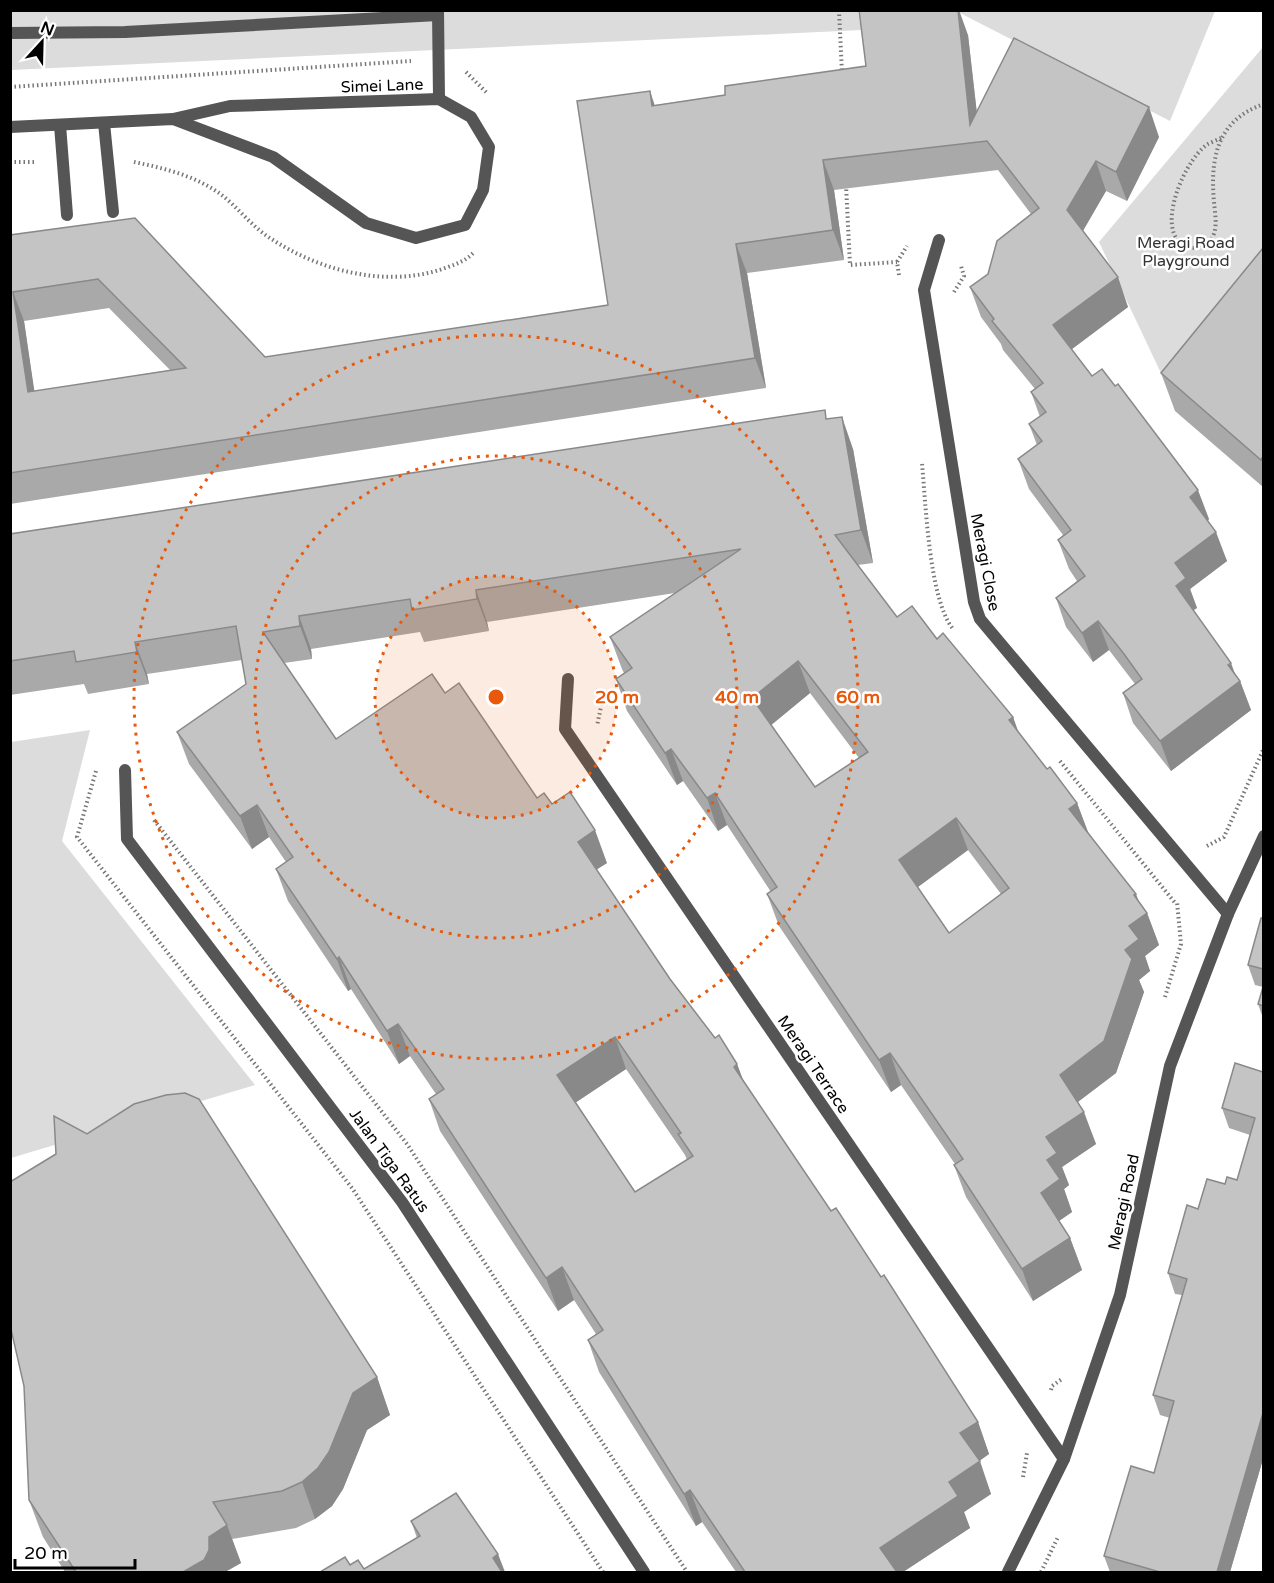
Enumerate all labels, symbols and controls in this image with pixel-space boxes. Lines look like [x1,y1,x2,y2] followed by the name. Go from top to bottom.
[12,12,72,72] north arrow
[38,17,57,41] text: N
[340,75,424,97] street label: Simei Lane
[1137,233,1235,271] park label: Meragi Road Playground
[966,512,1004,613] street label: Meragi Close
[595,686,639,708] text: 20 m
[715,686,759,708] text: 40 m
[836,686,880,708] text: 60 m
[486,687,506,707] centre of rings
[773,1012,853,1117] street label: Meragi Terrace
[345,1105,434,1217] street label: Jalan Tiga Ratus
[1104,1152,1144,1252] street label: Meragi Road
[15,1532,135,1570] scale bar
[24,1542,68,1564] text: 20 m

